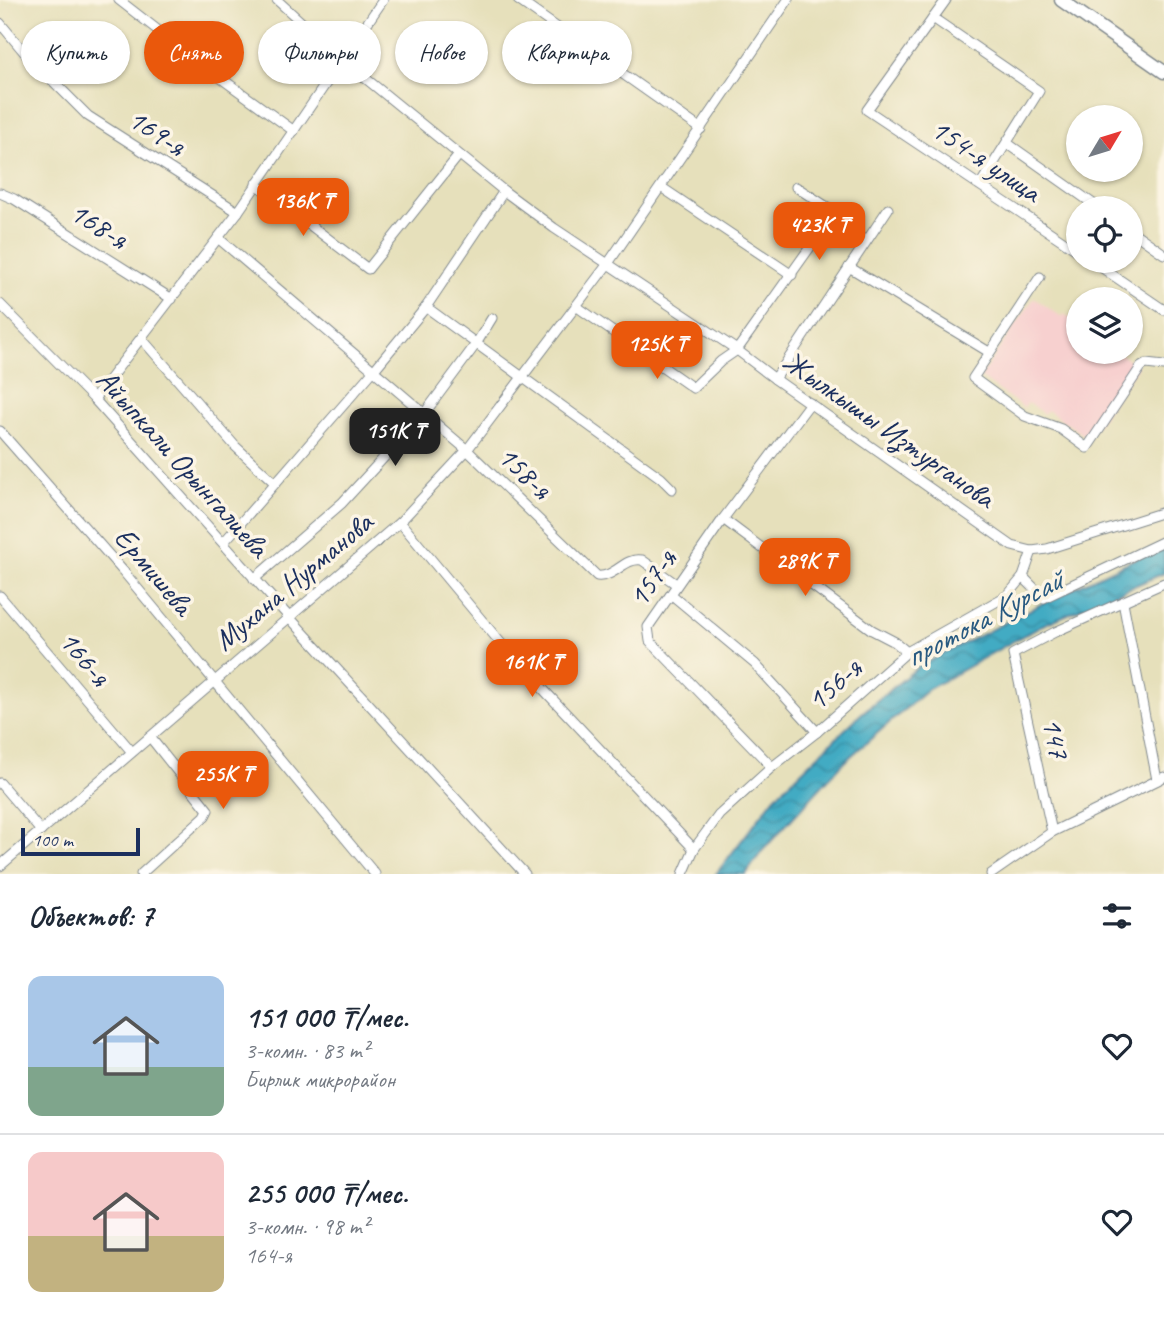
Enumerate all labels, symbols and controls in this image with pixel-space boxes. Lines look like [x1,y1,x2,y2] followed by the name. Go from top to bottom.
[21,21,130,84] chip: Купить
[144,21,244,84] chip: Снять
[258,21,381,84] chip: Фильтры
[395,21,488,84] chip: Новое
[502,21,632,84] chip: Квартира
[121,99,194,165] street label: 169-я
[1066,105,1143,182] north arrow
[1066,105,1143,364] map controls
[924,109,1050,212] street label: 154-я улица
[246,178,360,238] pin: 136K ₸
[273,186,333,215] text: 136K ₸
[63,193,136,258] street label: 168-я
[1066,196,1143,273] button: locate
[762,202,876,262] pin: 423K ₸
[789,210,849,239] text: 423K ₸
[1066,287,1143,364] button: layers
[600,322,714,381] pin: 125K ₸
[627,329,687,358] text: 125K ₸
[776,342,1004,517] street label: Жылкышы Изтурганова
[88,361,279,567] street label: Айыпкали Орынгалиева
[338,408,452,468] pin: 151K ₸
[365,416,425,445] text: 151K ₸
[490,437,561,508] street label: 158-я
[206,502,382,659] street label: Мухана Нурманова
[106,519,204,625] street label: Ермишева
[748,538,862,598] pin: 289K ₸
[619,541,685,614] street label: 157-я
[775,546,835,575] text: 289K ₸
[897,557,1075,677] water label: протока Курсай
[51,622,120,694] street label: 166-я
[475,640,589,699] pin: 161K ₸
[502,647,562,676] text: 161K ₸
[799,649,870,719] street label: 156-я
[1033,714,1079,763] street label: 147
[166,752,280,811] pin: 255K ₸
[194,759,252,788] text: 255K ₸
[21,825,140,857] scale bar
[32,828,73,852] text: 100 m
[28,897,153,935] text: Объектов: 7
[1098,897,1136,935] icon: filters
[245,998,408,1036] text: 151 000 ₸/мес.
[84,1004,168,1088] icon: home
[1098,1027,1136,1065] icon: heart
[245,1036,369,1065] text: 3-комн. · 83 m²
[245,1065,395,1094] text: Бирлик микрорайон
[245,1174,408,1212] text: 255 000 ₸/мес.
[84,1180,168,1264] icon: home
[1098,1203,1136,1241] icon: heart
[245,1212,369,1241] text: 3-комн. · 98 m²
[245,1241,292,1270] text: 164-я

